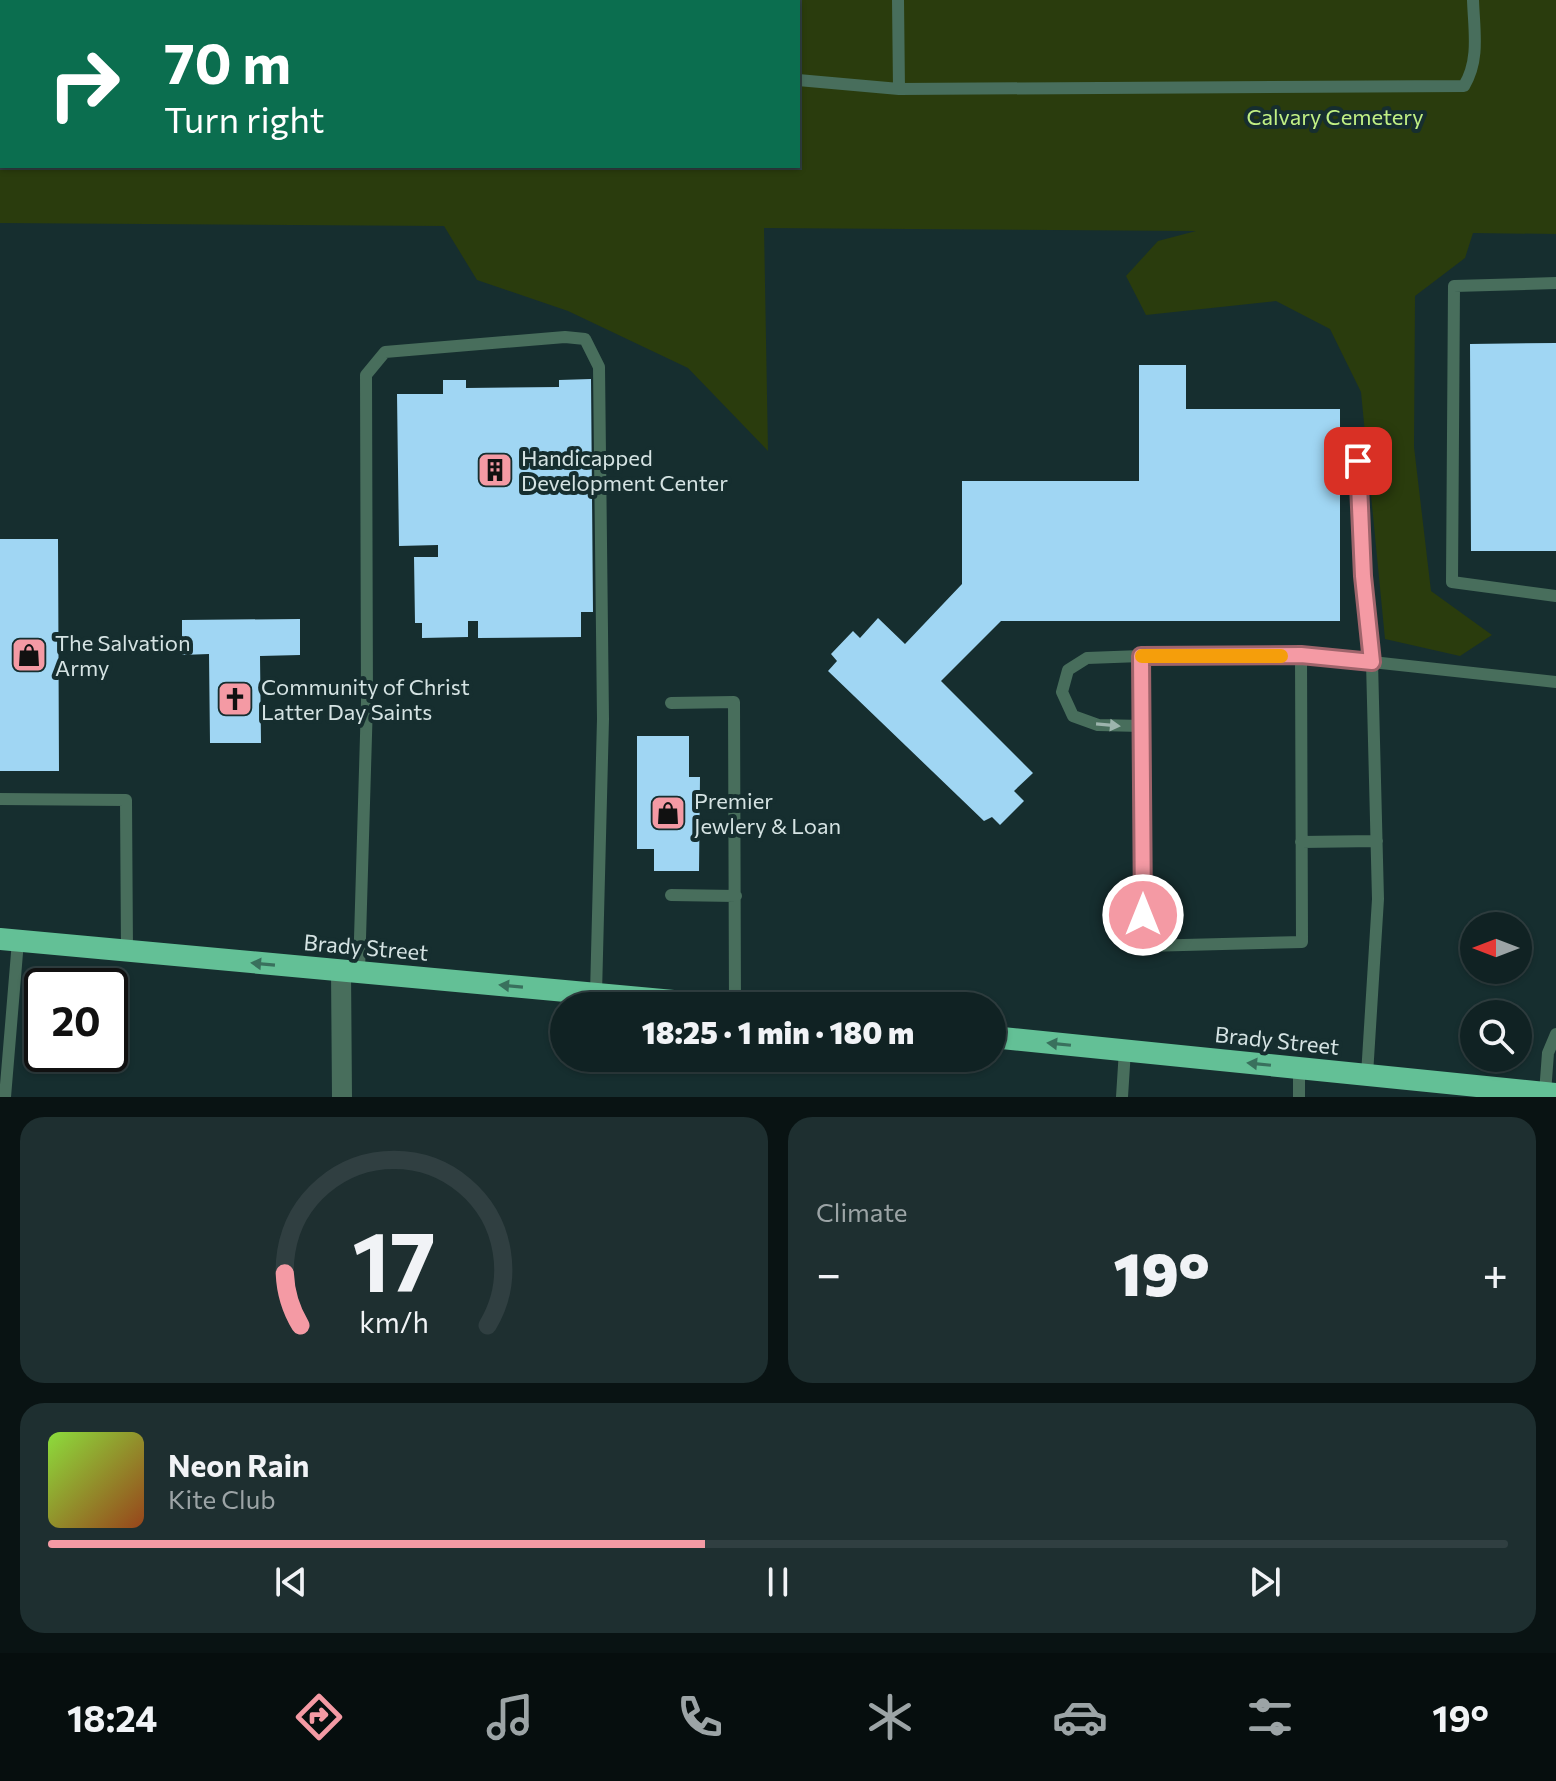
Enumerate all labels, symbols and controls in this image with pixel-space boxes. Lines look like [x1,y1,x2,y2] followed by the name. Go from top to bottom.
[164,27,291,96] text: 70 m
[32,32,136,136] icon: right
[164,96,325,140] text: Turn right
[1246,103,1424,130] park label: Calvary Cemetery
[1324,427,1392,495] pin
[1336,439,1380,483] icon: arrive
[521,444,728,496] place label: Handicapped Development Center
[476,451,514,489] building icon: Handicapped Development Center
[55,629,191,681] place label: The Salvation Army
[10,636,48,674] shop icon: The Salvation Army
[261,673,470,725] place label: Community of Christ Latter Day Saints
[216,680,254,718] church icon: Community of Christ Latter Day Saints
[1096,718,1121,731] one-way arrow
[694,787,841,839] place label: Premier Jewlery & Loan
[649,794,687,832] shop icon: Premier Jewlery & Loan
[1101,873,1185,957] position arrow
[1460,912,1532,984] north arrow
[1460,912,1532,1072] map controls
[303,928,429,966] street label: Brady Street
[250,957,275,970] one-way arrow
[24,968,128,1072] speed limit sign: 20
[498,980,523,993] one-way arrow
[1460,1000,1532,1072] button: search
[642,1013,914,1050] text: 18:25 · 1 min · 180 m
[1214,1020,1340,1060] street label: Brady Street
[1046,1037,1071,1050] one-way arrow
[1246,1057,1271,1070] one-way arrow
[816,1196,908,1227] text: Climate
[352,1207,436,1309] text: 17
[1113,1235,1210,1308] text: 19°
[816,1245,841,1299] text: −
[1482,1245,1508,1299] text: +
[359,1304,429,1339] text: km/h
[168,1446,309,1483] text: Neon Rain
[168,1483,276,1514] text: Kite Club
[269,1560,313,1604] icon: previous
[756,1560,800,1604] icon: pause
[1243,1560,1287,1604] icon: next
[291,1689,347,1745] icon: directions
[482,1689,538,1745] icon: music
[672,1689,728,1745] icon: phone
[862,1689,918,1745] icon: climate
[1052,1689,1108,1745] icon: car
[1242,1689,1298,1745] icon: filters
[67,1695,157,1739] text: 18:24
[1432,1695,1489,1739] text: 19°

